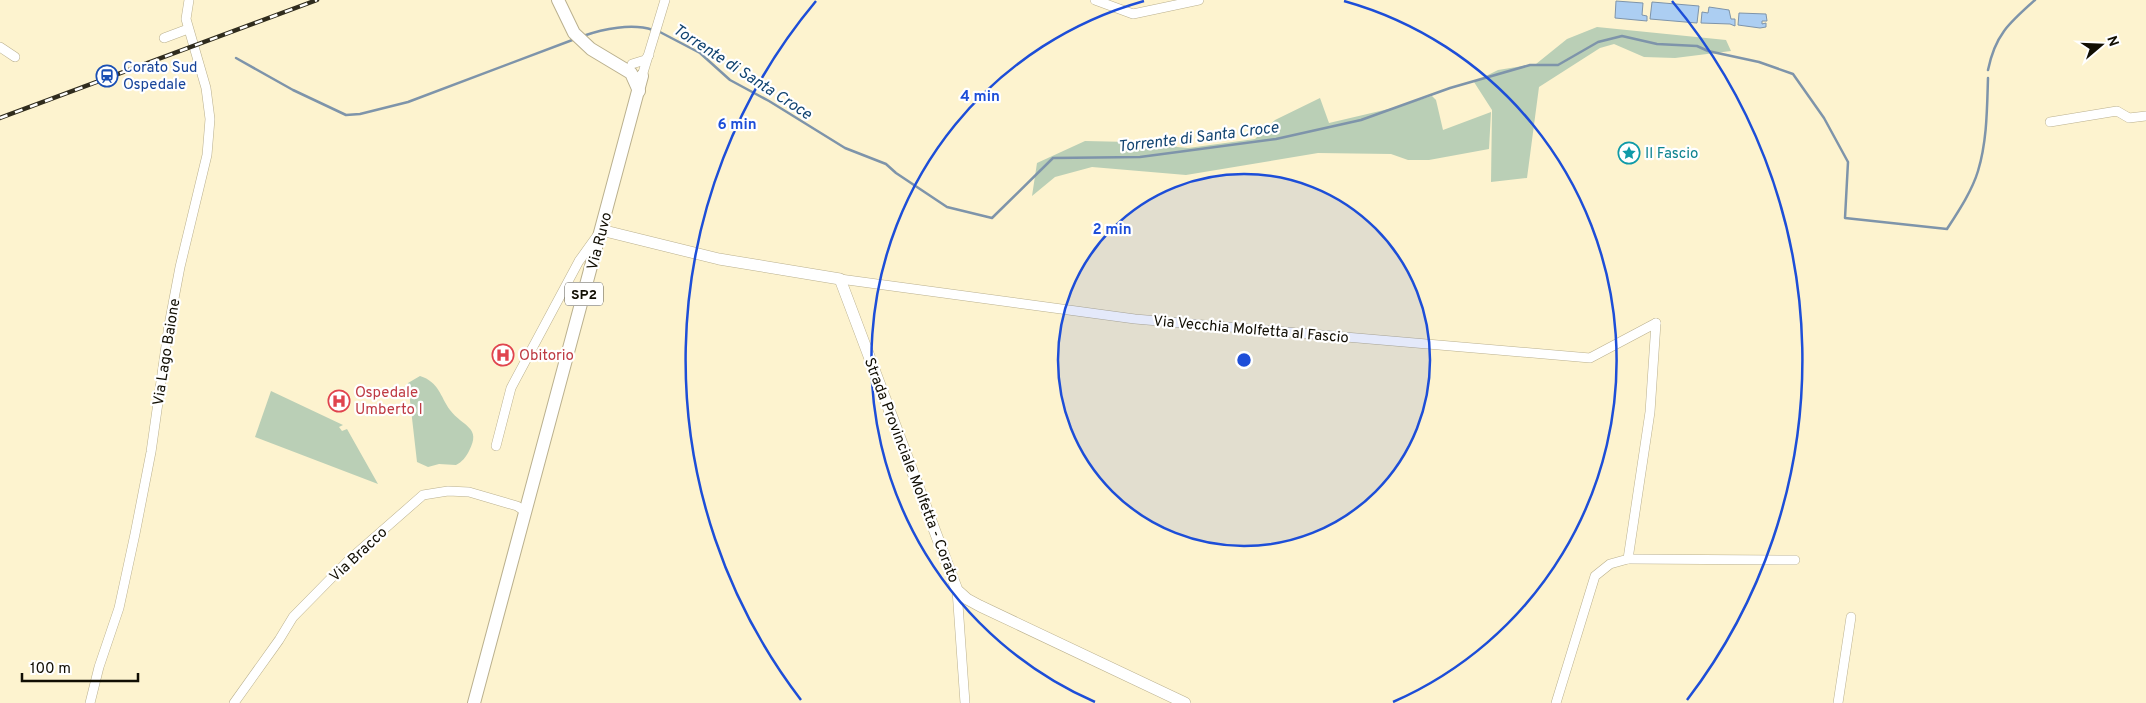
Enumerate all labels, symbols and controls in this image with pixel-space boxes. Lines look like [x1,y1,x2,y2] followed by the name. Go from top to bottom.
[669,20,816,125] water label: Torrente di Santa Croce
[2076,20,2126,70] north arrow
[2102,34,2122,49] text: N
[123,59,197,95] place label: Corato Sud Ospedale
[95,64,119,88] station icon: Corato Sud Ospedale
[960,88,1000,107] text: 4 min
[717,116,757,135] text: 6 min
[1117,118,1280,158] water label: Torrente di Santa Croce
[1617,141,1641,165] place icon: Il Fascio
[1645,145,1698,164] place label: Il Fascio
[584,210,617,273] street label: Via Ruvo
[1092,221,1132,240] text: 2 min
[565,282,603,306] road number: SP2
[150,297,185,407] street label: Via Lago Baione
[1152,312,1349,349] street label: Via Vecchia Molfetta al Fascio
[491,343,515,367] hospital icon: Obitorio
[519,347,574,366] place label: Obitorio
[1235,351,1253,369] centre of rings
[859,355,962,586] street label: Strada Provinciale Molfetta - Corato
[355,384,423,420] place label: Ospedale Umberto I
[327,389,351,413] hospital icon: Ospedale Umberto I
[326,524,392,587] street label: Via Bracco
[22,650,139,682] scale bar
[30,660,71,679] text: 100 m

